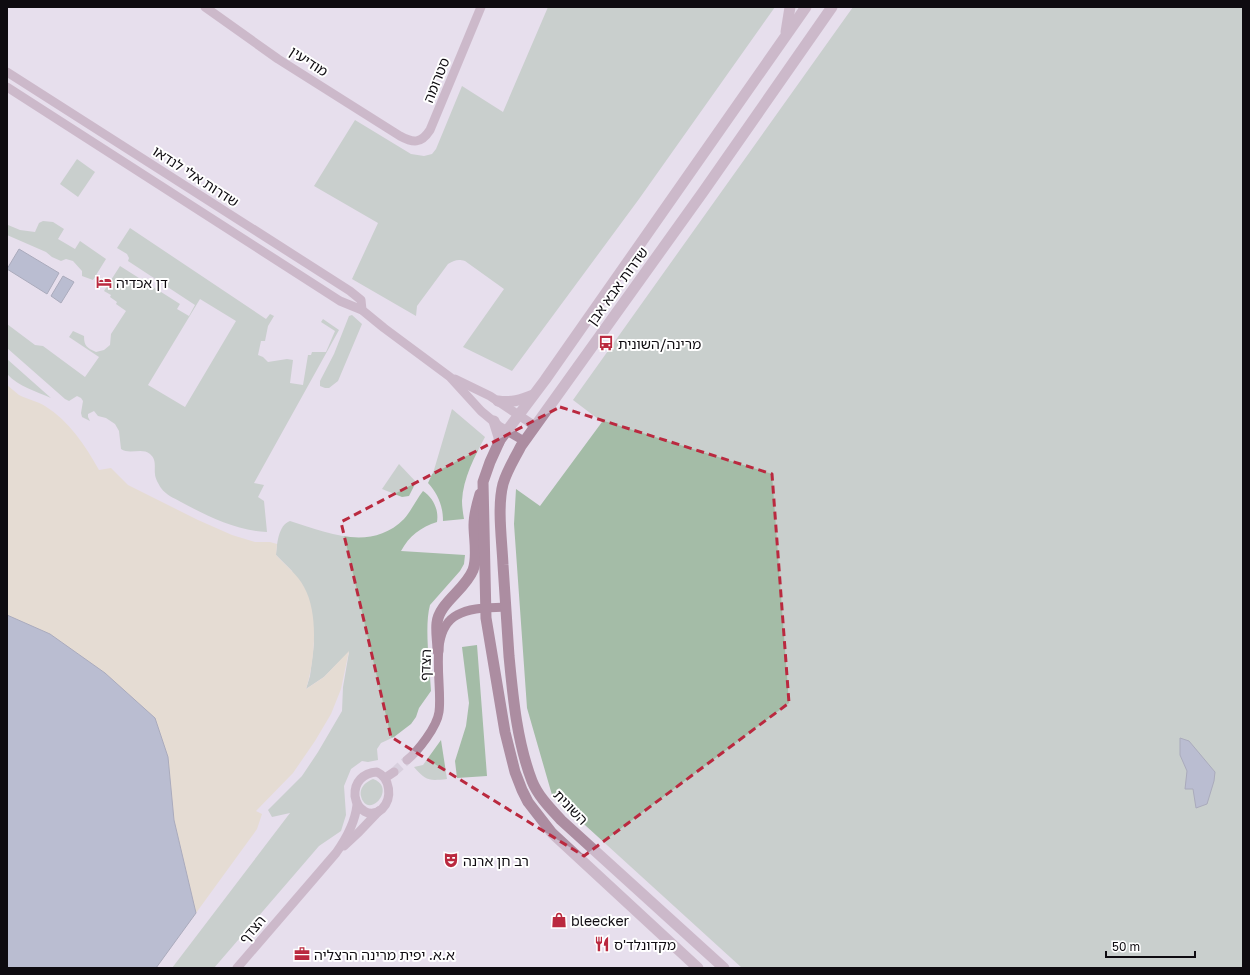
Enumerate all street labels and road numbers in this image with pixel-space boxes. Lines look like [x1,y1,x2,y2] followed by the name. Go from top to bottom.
[287,42,331,80] street label: מודיעין
[419,55,453,105] street label: סטרומה
[150,142,242,210] street label: שדרות אלי לנדאו
[583,244,651,328] street label: שדרות אבא אבן
[416,649,434,681] street label: הצדף
[550,786,592,828] street label: השונית
[235,911,269,947] street label: הצדף

